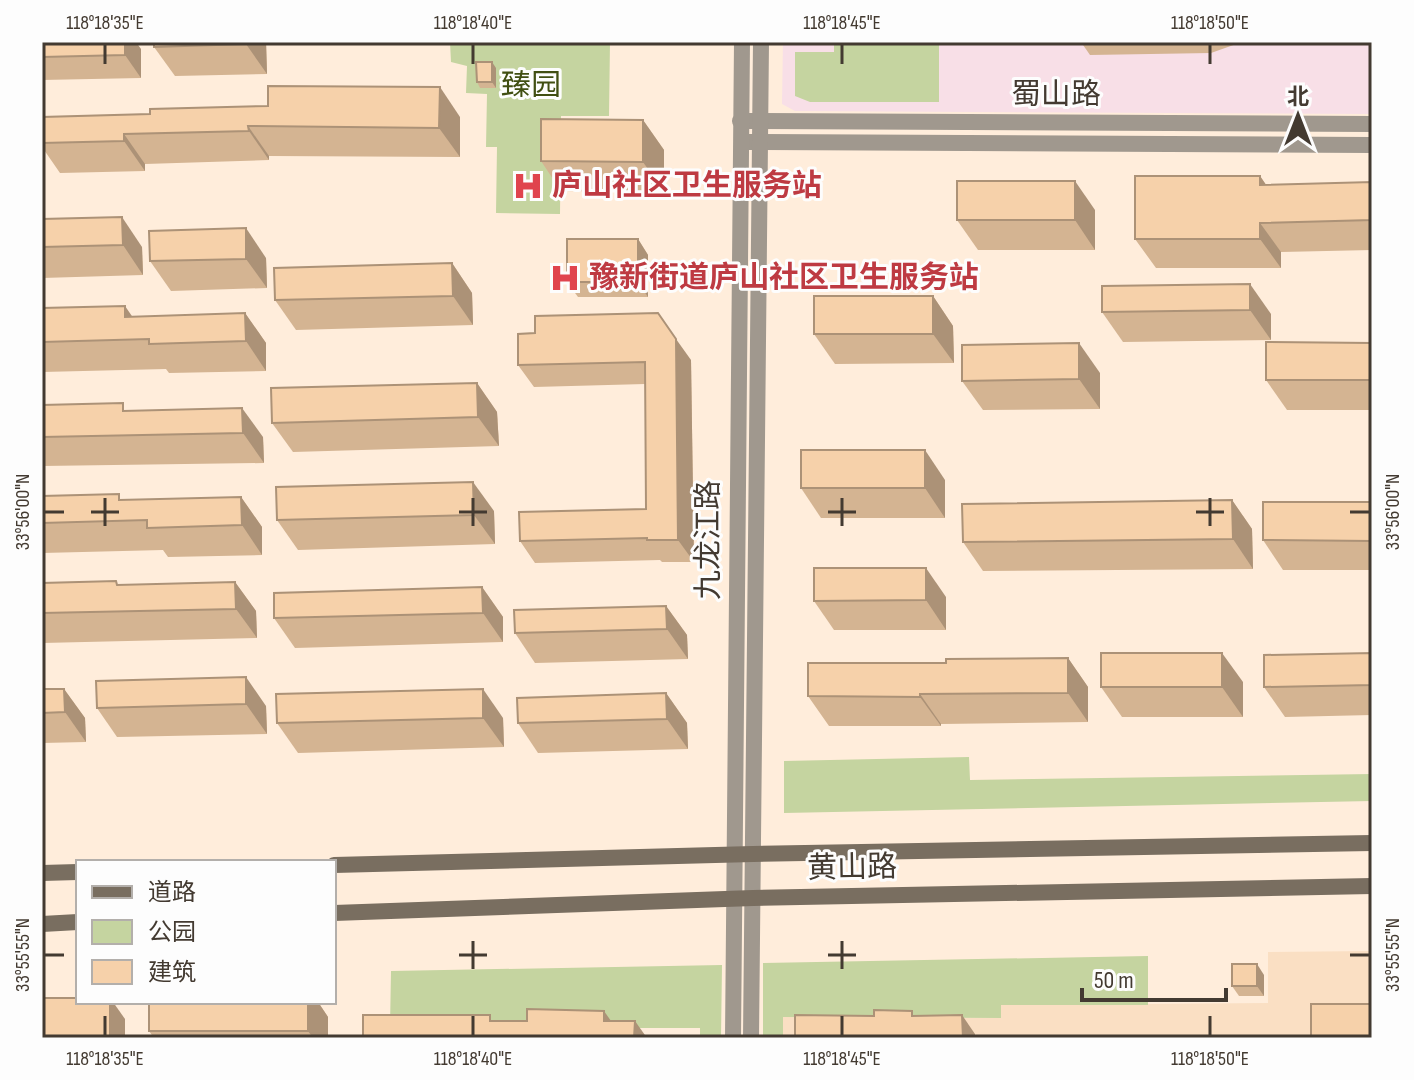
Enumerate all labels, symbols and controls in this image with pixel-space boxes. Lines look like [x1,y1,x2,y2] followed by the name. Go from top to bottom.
[66,11,144,35] text: 118°18'35"E
[434,11,512,35] text: 118°18'40"E
[803,11,881,35] text: 118°18'45"E
[1171,11,1249,35] text: 118°18'50"E
[501,68,561,104] park label: 臻园
[1258,76,1338,156] north arrow
[1011,77,1101,113] street label: 蜀山路
[1287,84,1309,111] text: 北
[552,168,822,204] place label: 庐山社区卫生服务站
[511,169,545,203] hospital icon: 庐山社区卫生服务站
[589,260,979,296] place label: 豫新街道庐山社区卫生服务站
[548,261,582,295] hospital icon: 豫新街道庐山社区卫生服务站
[11,474,35,550] text: 33°56'00"N
[1381,474,1405,550] text: 33°56'00"N
[691,480,727,600] street label: 九龙江路
[807,849,897,887] street label: 黄山路
[76,860,336,1004] legend
[148,878,196,907] text: 道路
[11,918,35,992] text: 33°55'55"N
[148,918,196,947] text: 公园
[1381,918,1405,992] text: 33°55'55"N
[1082,952,1226,1002] scale bar
[148,958,196,987] text: 建筑
[1094,966,1134,995] text: 50 m
[66,1047,144,1071] text: 118°18'35"E
[434,1047,512,1071] text: 118°18'40"E
[803,1047,881,1071] text: 118°18'45"E
[1171,1047,1249,1071] text: 118°18'50"E

